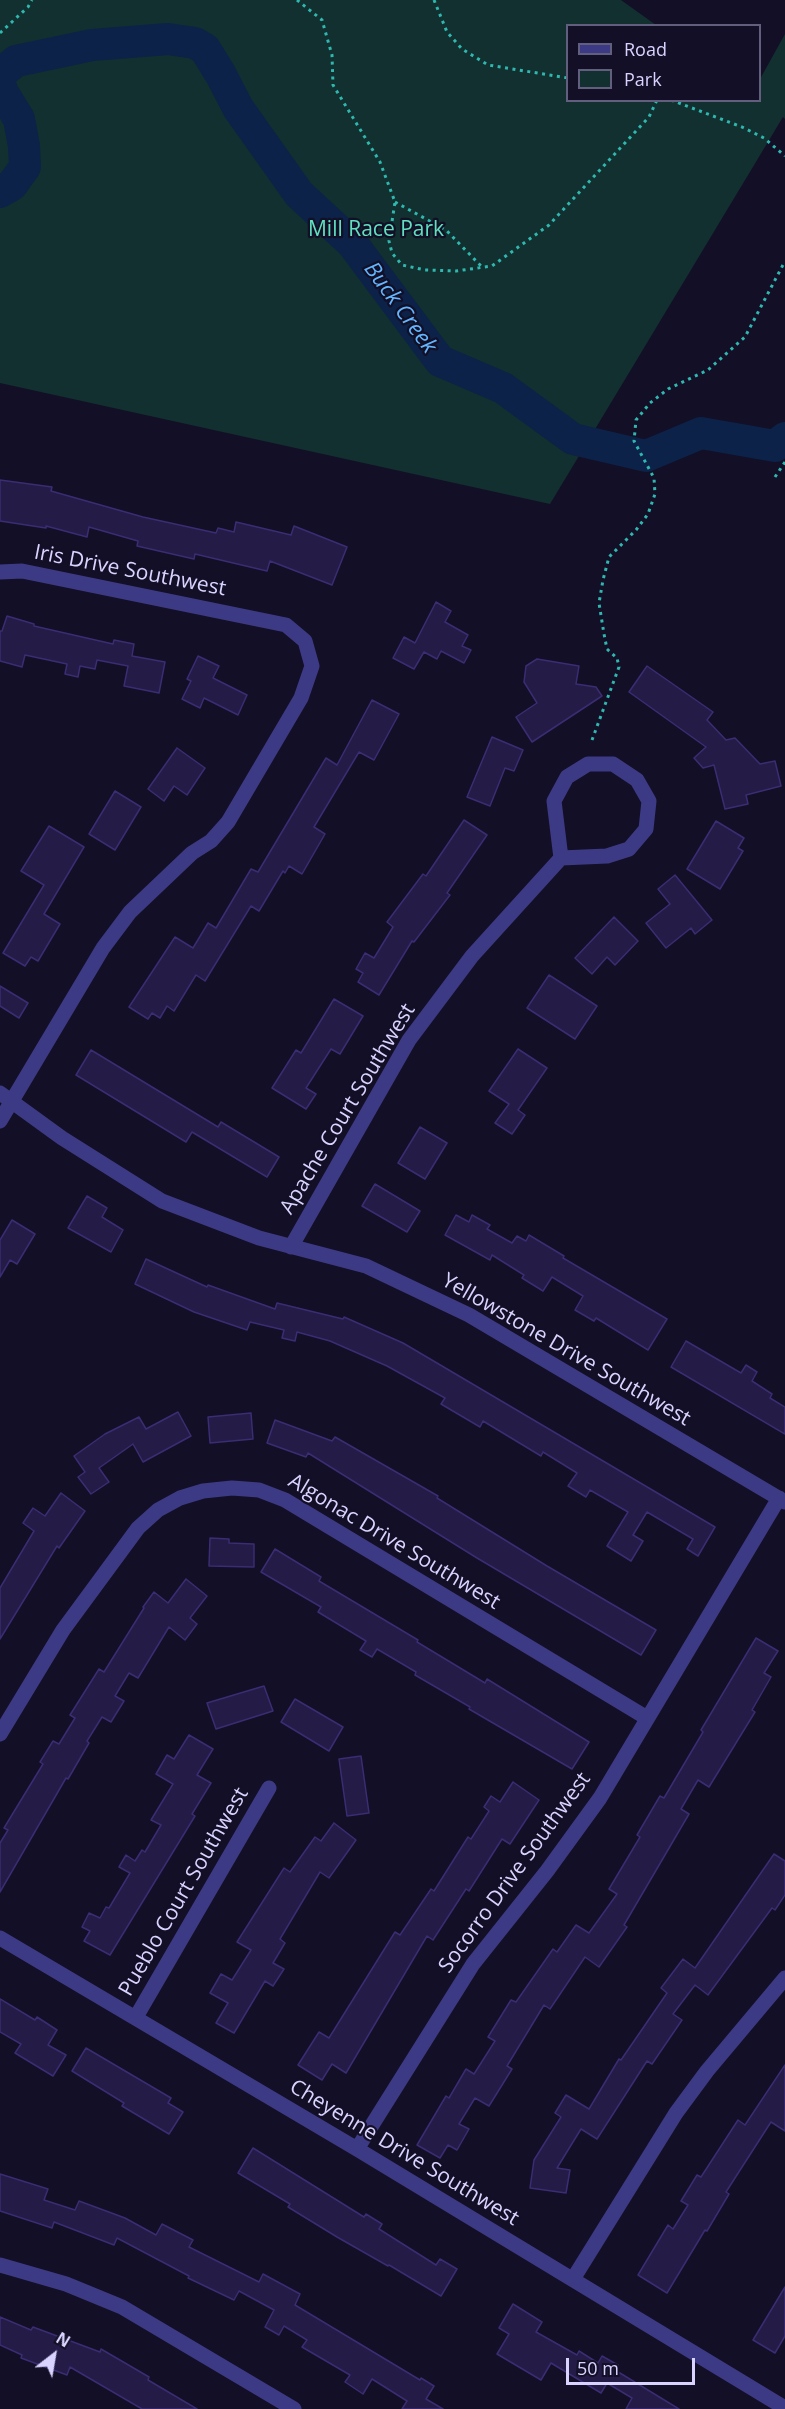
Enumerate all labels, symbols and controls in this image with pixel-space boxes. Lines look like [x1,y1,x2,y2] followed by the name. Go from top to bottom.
[566,24,761,102] legend
[624,37,667,61] text: Road
[624,67,662,91] text: Park
[308,217,444,243] park label: Mill Race Park
[358,257,442,359] water label: Buck Creek
[32,540,228,602] street label: Iris Drive Southwest
[275,999,421,1219] street label: Apache Court Southwest
[437,1268,695,1432] street label: Yellowstone Drive Southwest
[284,1469,504,1615] street label: Algonac Drive Southwest
[434,1768,596,1978] street label: Socorro Drive Southwest
[114,1783,254,2001] street label: Pueblo Court Southwest
[285,2074,523,2232] street label: Cheyenne Drive Southwest
[24,2325,84,2385] north arrow
[52,2327,75,2352] text: N
[569,2346,698,2384] scale bar
[577,2356,619,2380] text: 50 m

